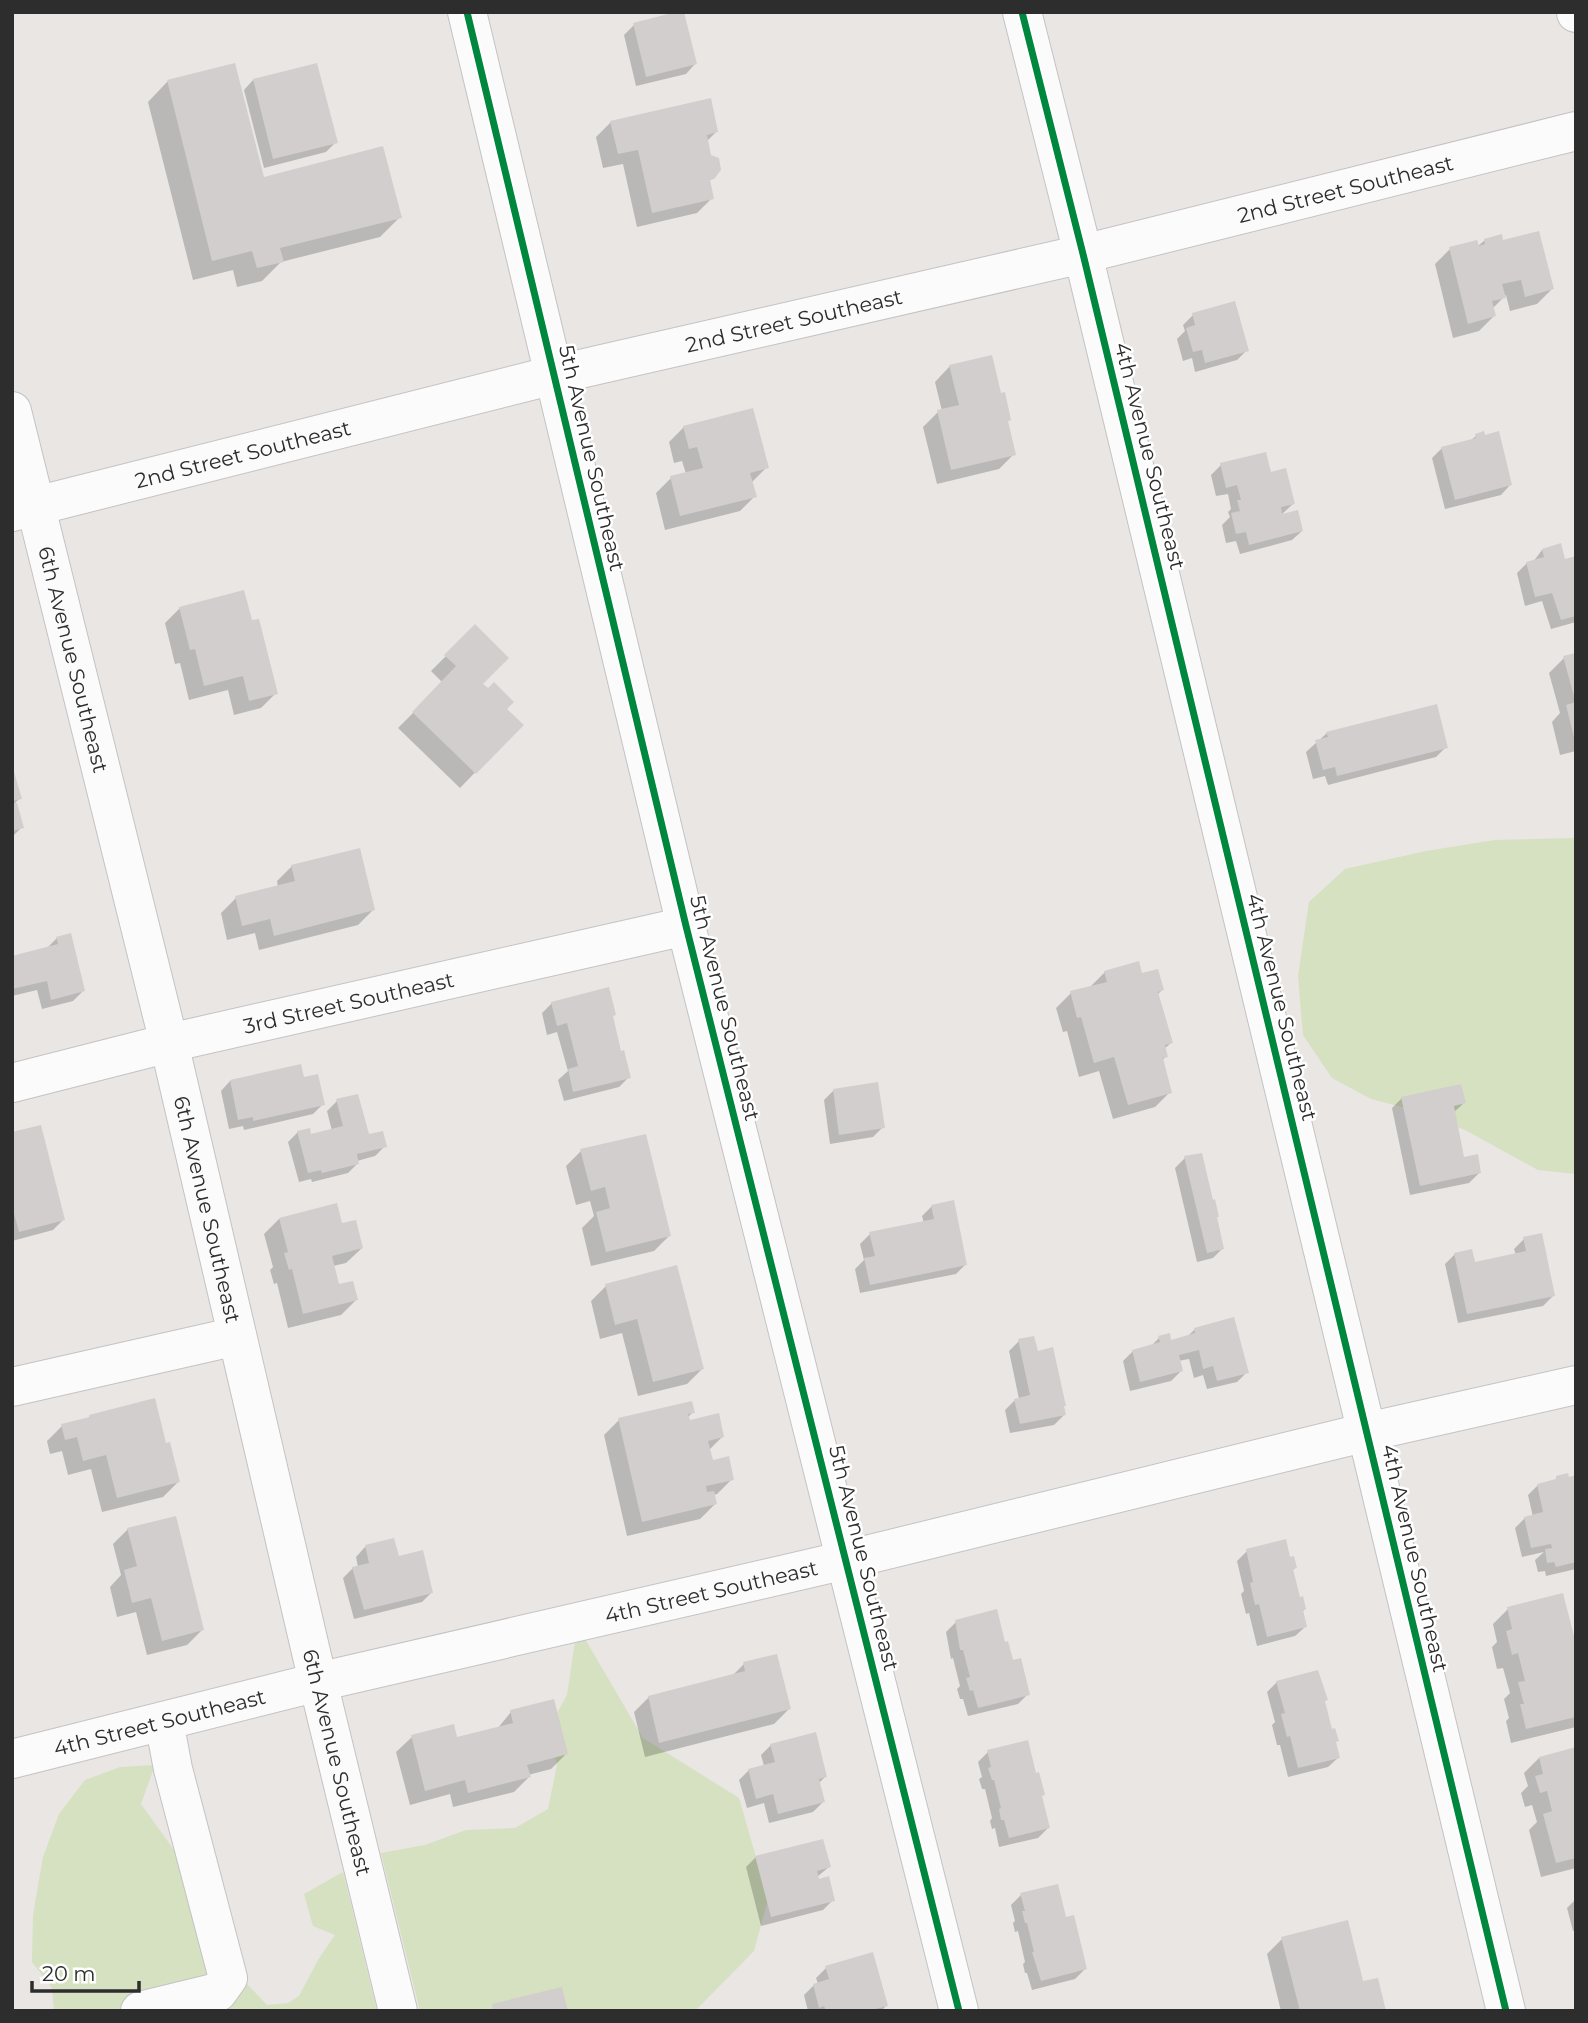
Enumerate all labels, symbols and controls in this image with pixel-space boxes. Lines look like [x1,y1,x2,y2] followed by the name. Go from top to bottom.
[1235,150,1456,228] street label: 2nd Street Southeast
[683,283,904,357] street label: 2nd Street Southeast
[1110,340,1190,572] street label: 4th Avenue Southeast
[554,342,630,574] street label: 5th Avenue Southeast
[132,414,353,493] street label: 2nd Street Southeast
[34,544,114,775] street label: 6th Avenue Southeast
[1242,891,1322,1123] street label: 4th Avenue Southeast
[685,893,765,1123] street label: 5th Avenue Southeast
[241,966,456,1038] street label: 3rd Street Southeast
[169,1093,246,1325] street label: 6th Avenue Southeast
[1377,1442,1453,1674] street label: 4th Avenue Southeast
[824,1443,904,1673] street label: 5th Avenue Southeast
[602,1554,820,1628] street label: 4th Street Southeast
[298,1647,377,1878] street label: 6th Avenue Southeast
[51,1683,268,1761] street label: 4th Street Southeast
[32,1950,138,1994] scale bar
[42,1961,96,1986] text: 20 m

